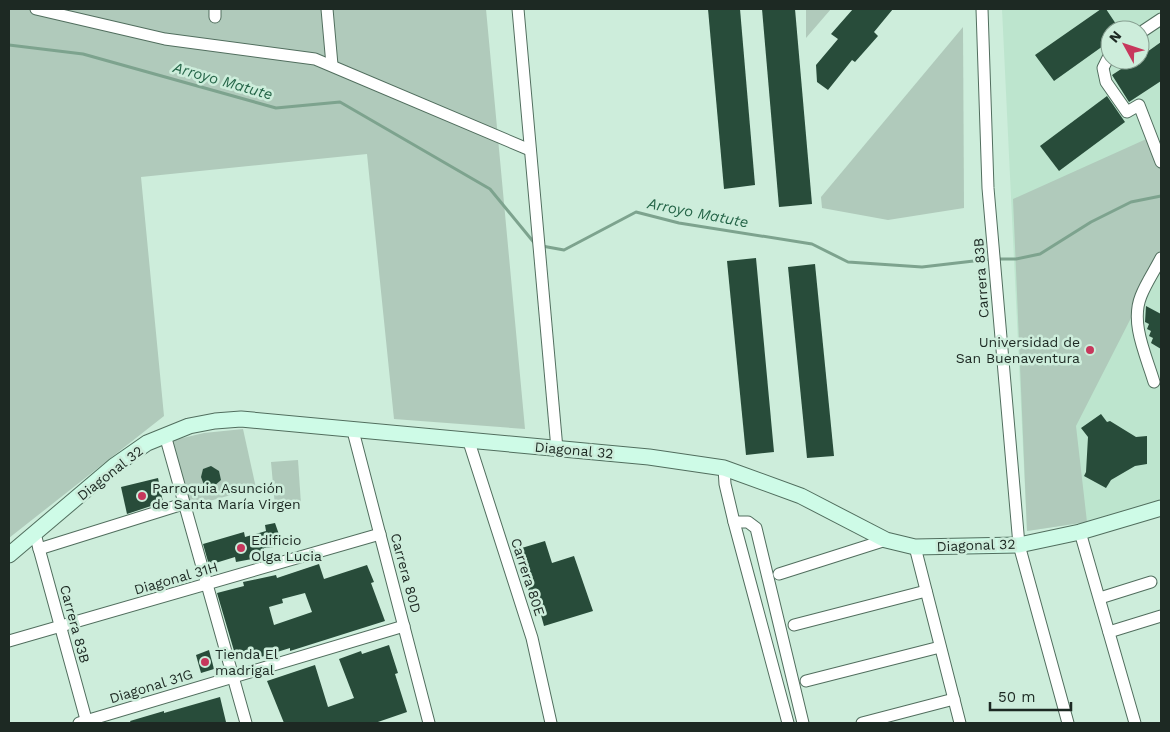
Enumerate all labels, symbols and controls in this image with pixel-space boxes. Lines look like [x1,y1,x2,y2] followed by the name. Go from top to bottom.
[1100,20,1150,70] north arrow
[1106,28,1125,46] text: N
[170,58,275,104] water label: Arroyo Matute
[645,194,750,232] water label: Arroyo Matute
[970,237,992,319] street label: Carrera 83B
[956,334,1080,366] place label: Universidad de San Buenaventura
[1084,344,1096,356] marker: Universidad de San Buenaventura
[534,439,614,461] street label: Diagonal 32
[74,442,146,504] street label: Diagonal 32
[152,480,301,512] place label: Parroquia Asunción de Santa María Virgen
[136,490,148,502] marker: Parroquia Asunción de Santa María Virgen
[388,531,424,615] street label: Carrera 80D
[251,532,322,564] place label: Edificio Olga Lucia
[508,536,548,618] street label: Carrera 80E
[936,536,1016,554] street label: Diagonal 32
[235,542,247,554] marker: Edificio Olga Lucia
[132,558,220,598] street label: Diagonal 31H
[57,583,93,665] street label: Carrera 83B
[215,646,279,678] place label: Tienda El madrigal
[199,656,211,668] marker: Tienda El madrigal
[107,666,195,706] street label: Diagonal 31G
[990,680,1071,712] scale bar
[998,688,1035,706] text: 50 m

